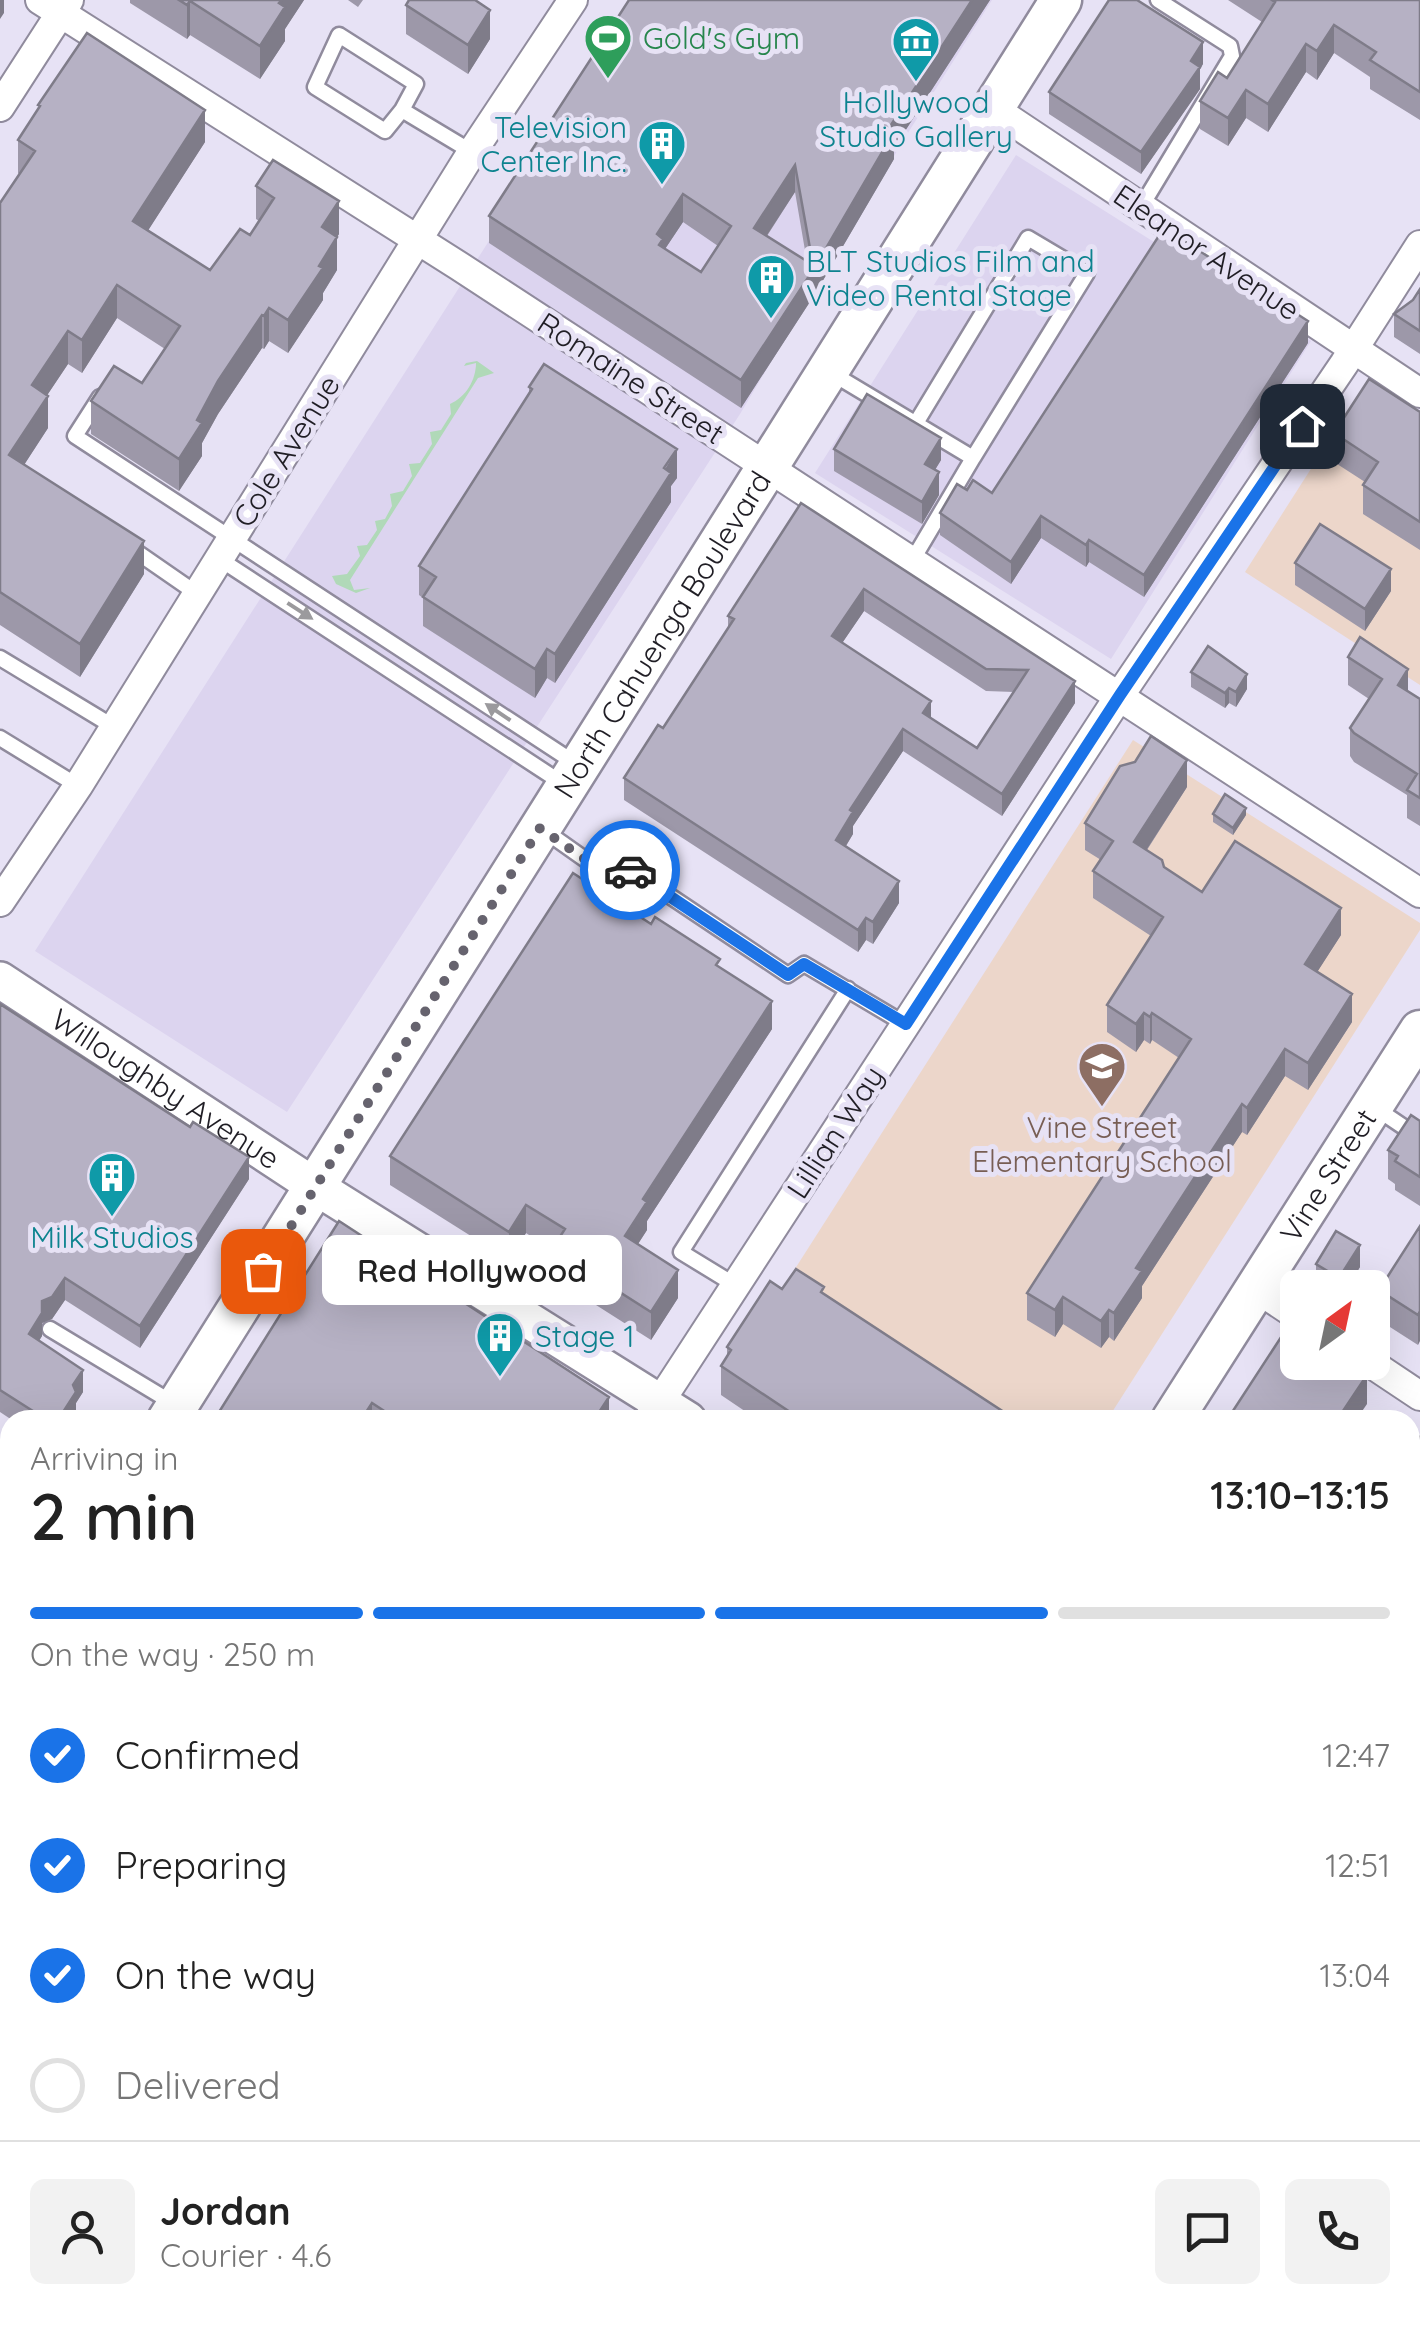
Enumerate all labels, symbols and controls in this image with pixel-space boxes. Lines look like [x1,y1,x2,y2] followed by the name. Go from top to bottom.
[582,12,634,80] sports icon: Gold's Gym
[890,15,942,83] museum icon: Hollywood Studio Gallery
[643,19,800,57] place label: Gold's Gym
[819,83,1013,155] place label: Hollywood Studio Gallery
[481,108,627,180] place label: Television Center Inc.
[636,118,688,186] building icon: Television Center Inc.
[1107,176,1307,328] street label: Eleanor Avenue
[806,242,1095,314] place label: BLT Studios Film and Video Rental Stage
[745,252,797,320] building icon: BLT Studios Film and Video Rental Stage
[531,304,731,452] street label: Romaine Street
[224,368,348,534] street label: Cole Avenue
[1260,384,1345,469] pin
[1275,399,1330,454] icon: home
[545,464,779,805] street label: North Cahuenga Boulevard
[286,602,314,620] one-way arrow
[484,703,511,722] one-way arrow
[580,820,680,920] courier
[603,843,658,898] icon: car
[44,1000,287,1177] street label: Willoughby Avenue
[1076,1040,1128,1108] school or university icon: Vine Street Elementary School
[778,1059,892,1205] street label: Lillian Way
[1271,1102,1384,1249] street label: Vine Street
[972,1108,1232,1180] place label: Vine Street Elementary School
[86,1150,138,1218] building icon: Milk Studios
[30,1218,194,1256] place label: Milk Studios
[221,1229,306,1314] pin
[323,1236,623,1306] callout: Red Hollywood
[236,1244,291,1299] icon: bag
[357,1250,587,1290] text: Red Hollywood
[1280,1270,1390,1380] north arrow
[1280,1270,1390,1380] map controls
[474,1310,526,1378] building icon: Stage 1
[535,1317,635,1355] place label: Stage 1
[30,1438,179,1478] text: Arriving in
[1210,1471,1390,1519] text: 13:10–13:15
[30,1475,198,1556] text: 2 min
[30,1634,315,1674] text: On the way · 250 m
[30,1728,85,1783] icon: check
[115,1731,300,1779] text: Confirmed
[1322,1735,1390,1775] text: 12:47
[30,1838,85,1893] icon: check
[115,1841,287,1889] text: Preparing
[1325,1845,1390,1885] text: 12:51
[30,1948,85,2003] icon: check
[115,1951,316,1999] text: On the way
[1320,1955,1390,1995] text: 13:04
[115,2061,281,2109] text: Delivered
[30,2179,135,2284] button: person
[1155,2179,1260,2284] button: chat
[1285,2179,1390,2284] button: phone
[160,2187,291,2235] text: Jordan
[160,2235,332,2275] text: Courier · 4.6

